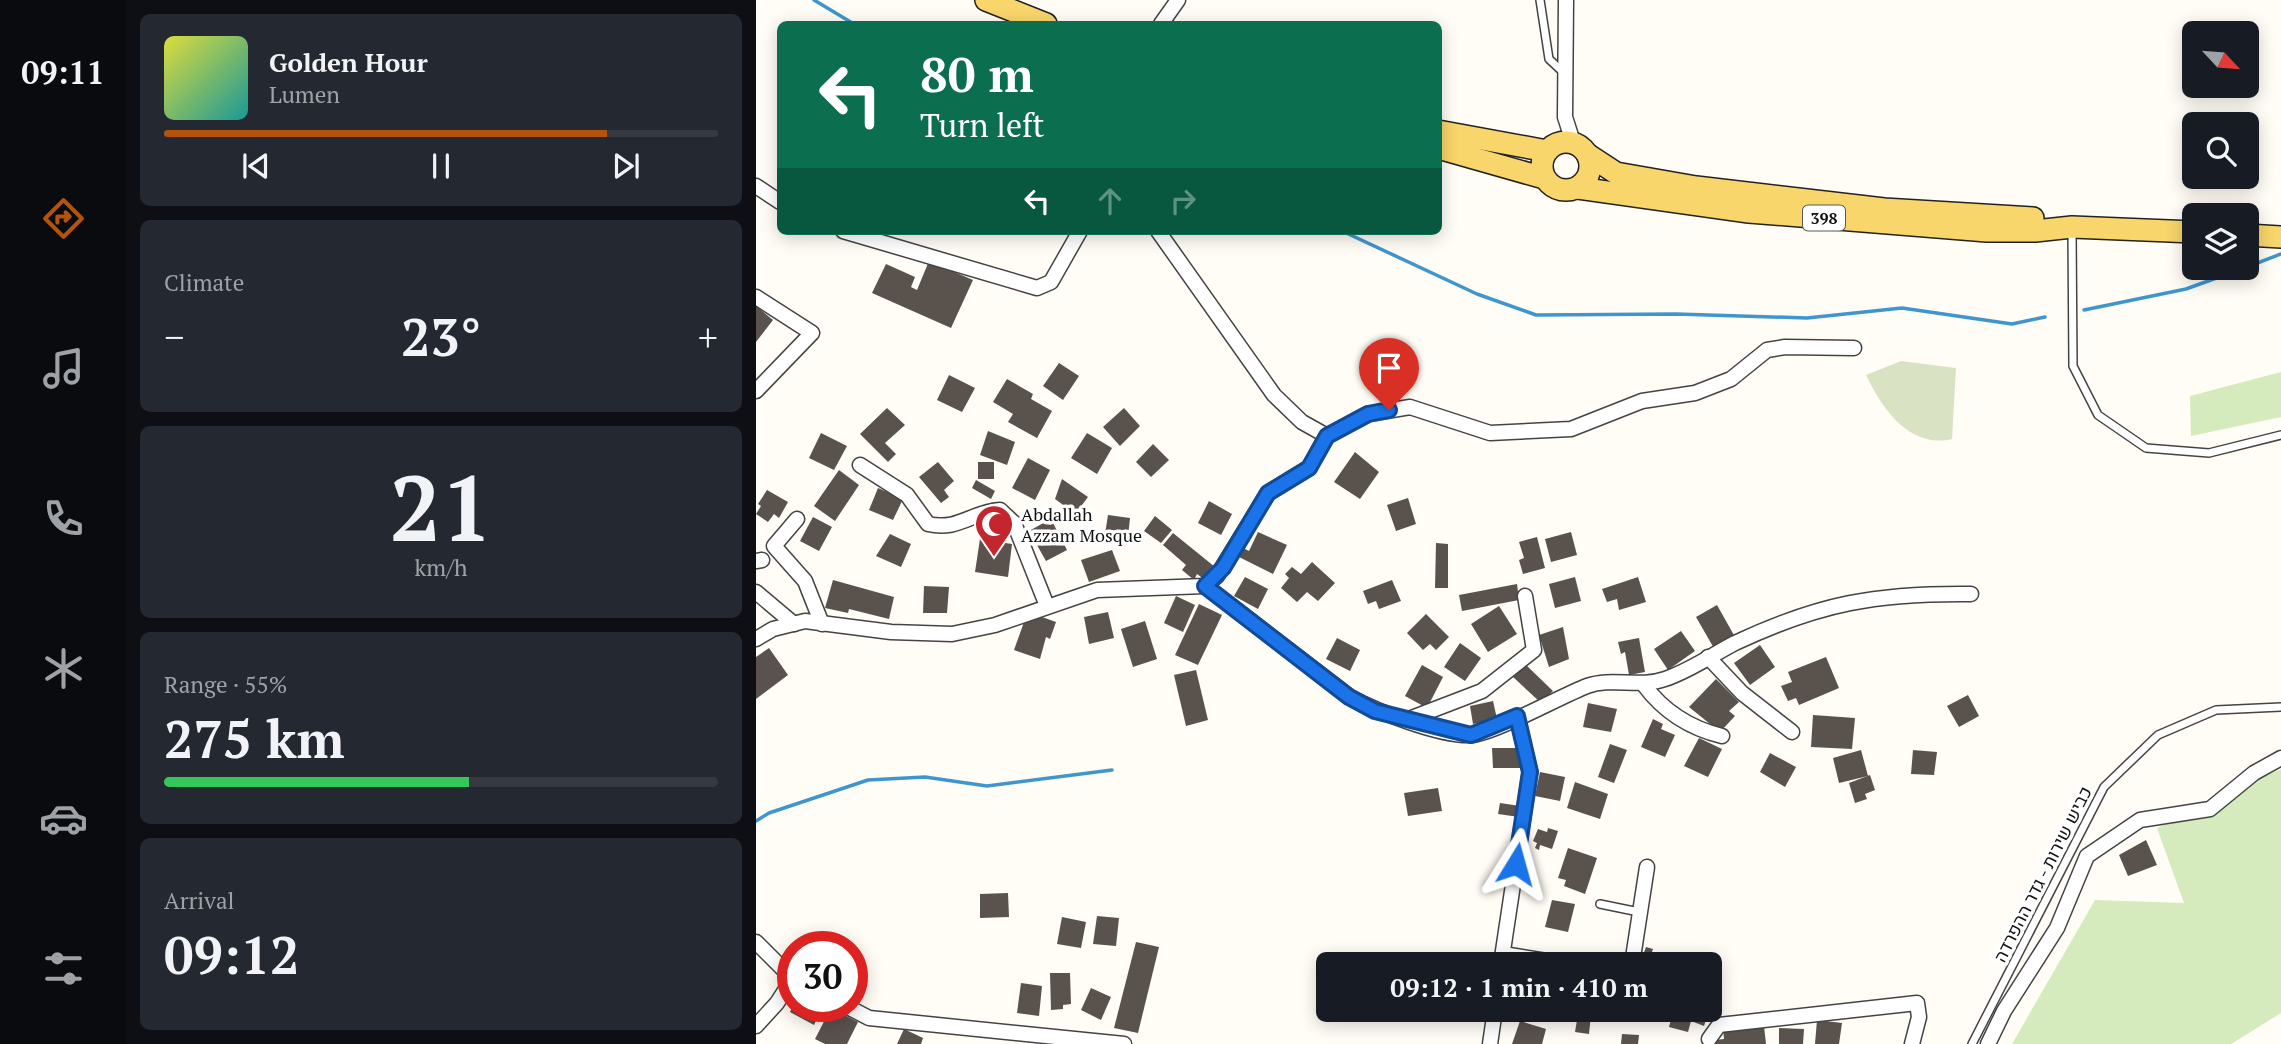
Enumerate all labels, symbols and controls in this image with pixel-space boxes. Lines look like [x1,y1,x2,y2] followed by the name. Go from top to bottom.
[2182,21,2259,98] north arrow
[2182,21,2259,280] map controls
[920,41,1034,106] text: 80 m
[269,45,428,79] text: Golden Hour
[805,49,896,140] icon: left
[21,51,105,93] text: 09:11
[269,79,340,110] text: Lumen
[920,104,1044,146] text: Turn left
[2182,112,2259,189] button: search
[237,147,275,185] icon: previous
[422,147,460,185] icon: pause
[607,147,645,185] icon: next
[1018,182,1056,220] icon: left
[1091,182,1129,220] icon: ahead
[1164,182,1202,220] icon: right
[39,194,88,243] icon: directions
[2182,203,2259,280] button: layers
[1803,206,1845,230] road number: 398
[164,267,244,298] text: Climate
[401,302,481,371] text: 23°
[164,312,184,362] text: −
[698,312,718,362] text: +
[1359,338,1419,410] pin
[39,344,88,393] icon: music
[1370,349,1408,387] icon: arrive
[390,446,492,567] text: 21
[39,494,88,543] icon: phone
[1021,502,1142,547] place label: Abdallah Azzam Mosque
[973,503,1015,558] mosque icon: Abdallah Azzam Mosque
[414,552,468,583] text: km/h
[39,644,88,693] icon: climate
[164,669,287,700] text: Range · 55%
[164,704,345,773] text: 275 km
[1987,782,2097,966] street label: כביש שירות - גדר ההפרדה
[39,794,88,843] icon: car
[1479,827,1553,901] position arrow
[164,885,235,916] text: Arrival
[164,920,299,989] text: 09:12
[777,931,868,1022] speed limit sign: 30
[39,944,88,993] icon: filters
[1390,970,1648,1004] text: 09:12 · 1 min · 410 m

